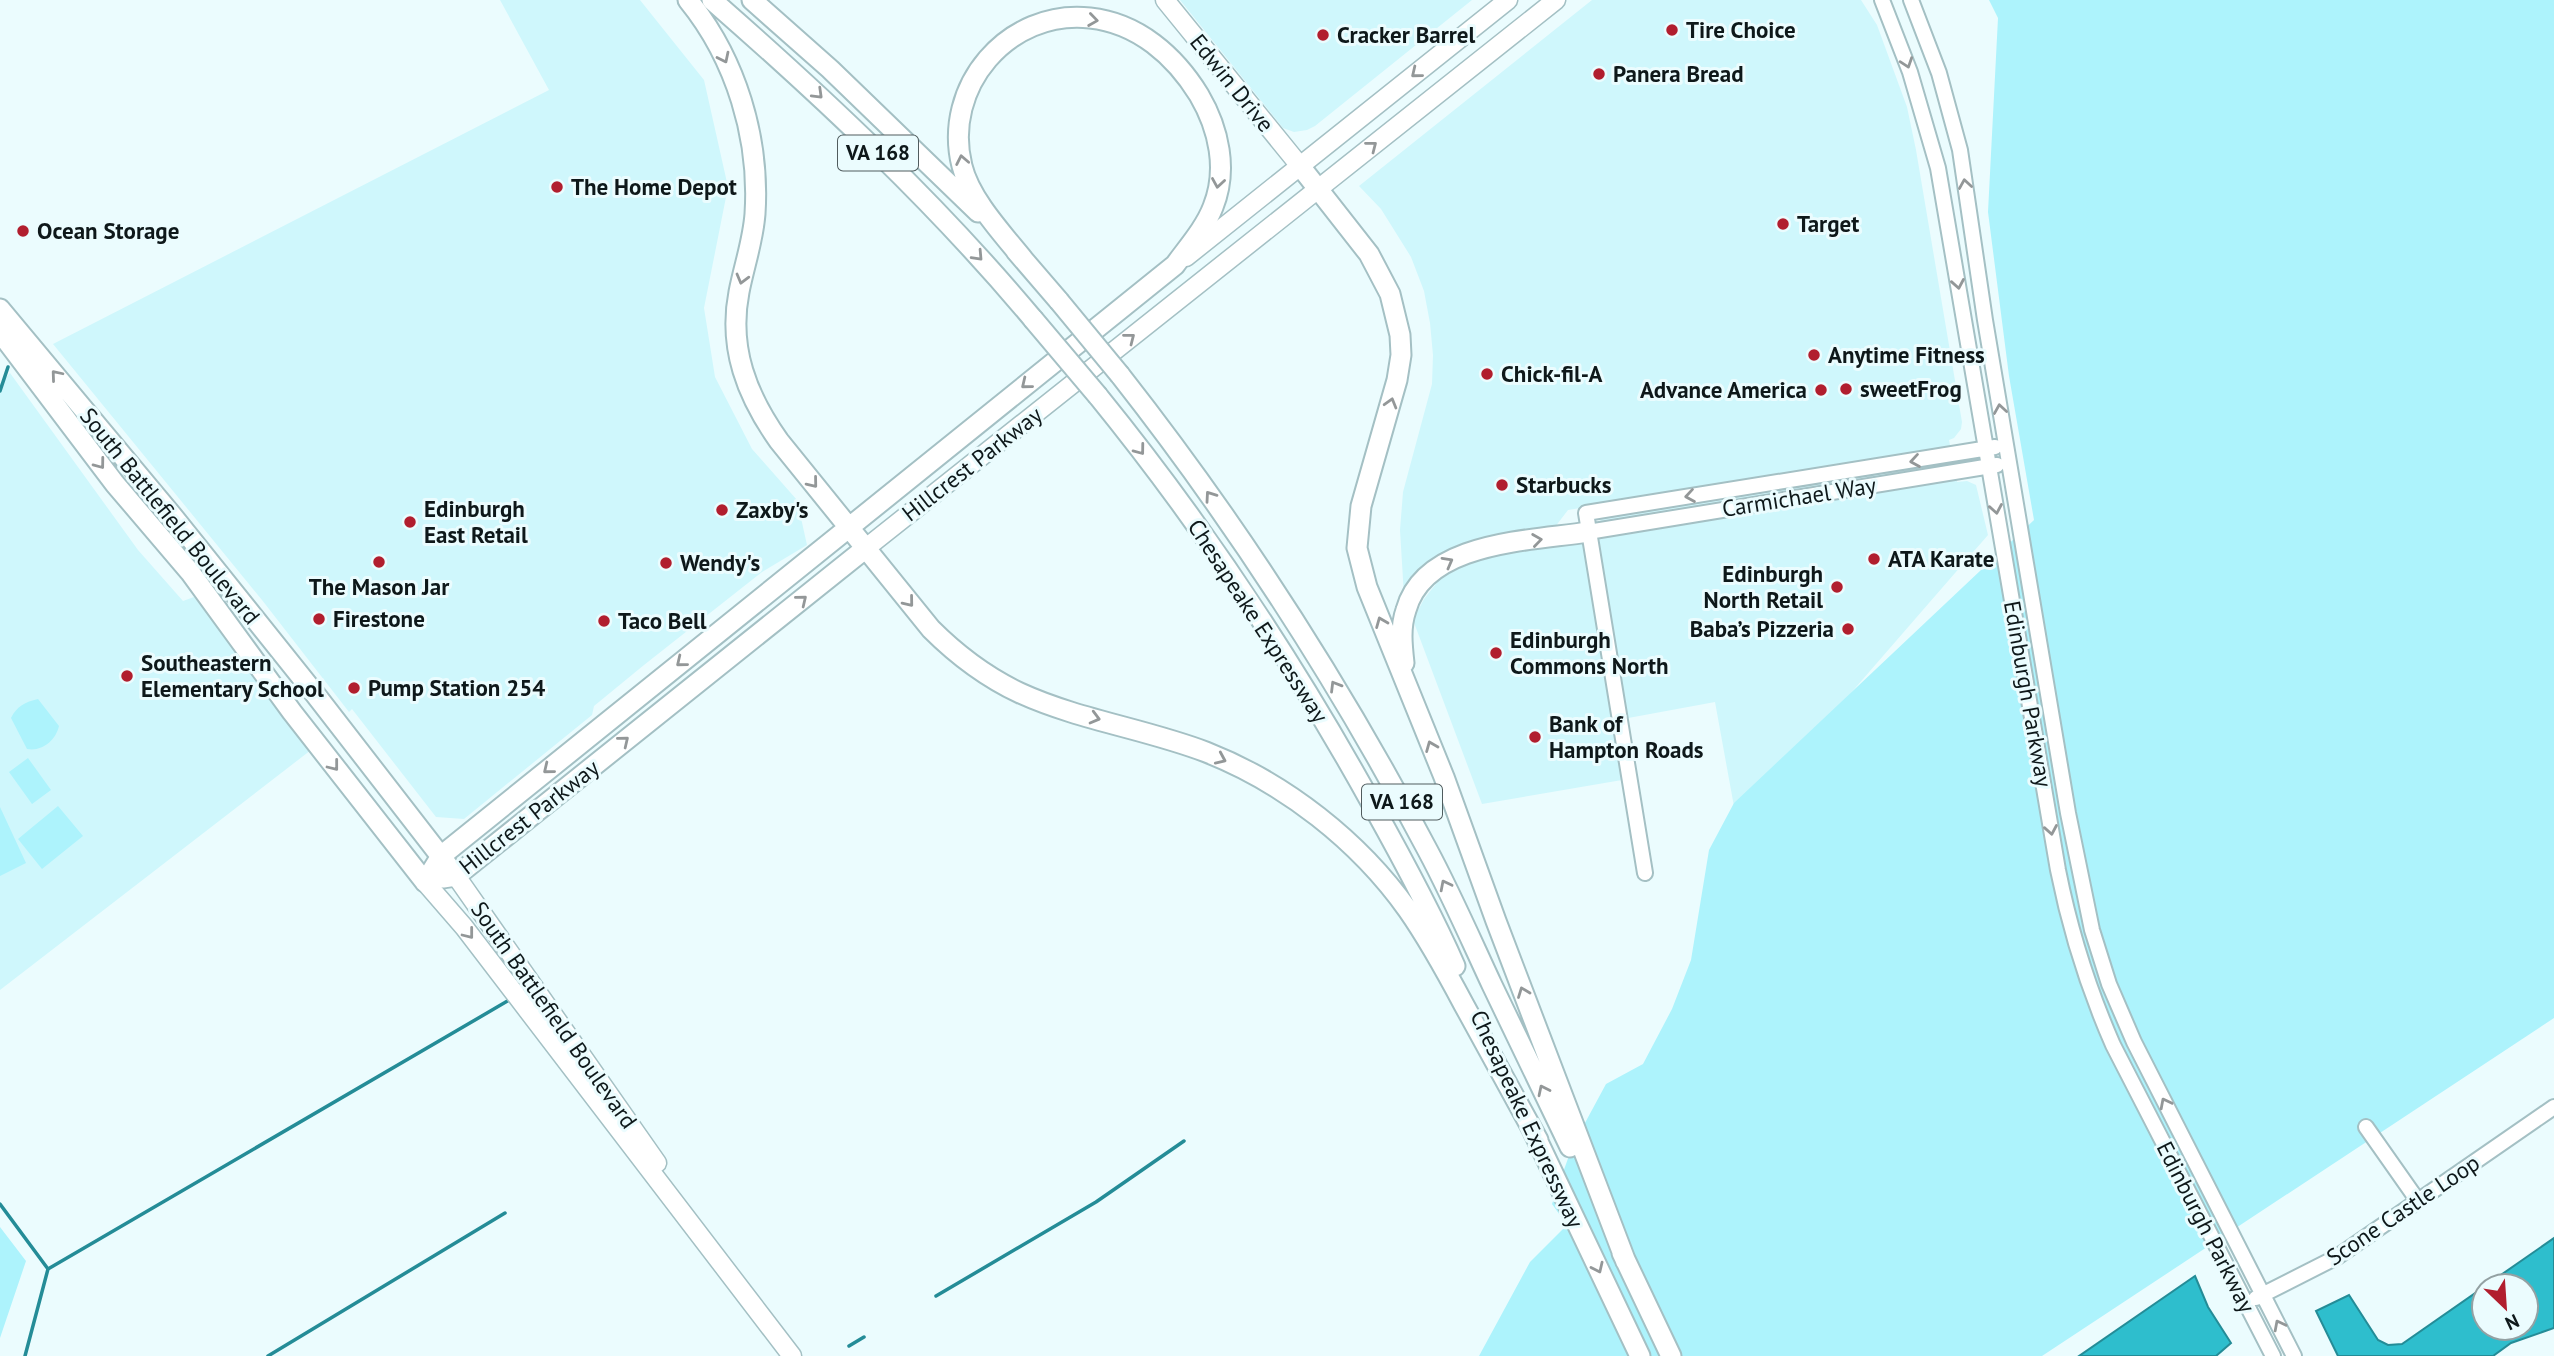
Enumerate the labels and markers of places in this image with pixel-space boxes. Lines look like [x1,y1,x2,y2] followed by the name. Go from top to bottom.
[1686,15,1796,44] place label: Tire Choice
[1337,20,1475,49] place label: Cracker Barrel
[1664,22,1680,38] marker: Tire Choice
[1315,27,1331,43] marker: Cracker Barrel
[1613,59,1744,88] place label: Panera Bread
[1591,66,1607,82] marker: Panera Bread
[571,172,737,201] place label: The Home Depot
[549,179,565,195] marker: The Home Depot
[1797,209,1859,238] place label: Target
[37,216,179,245] place label: Ocean Storage
[1775,216,1791,232] marker: Target
[15,223,31,239] marker: Ocean Storage
[1828,340,1985,369] place label: Anytime Fitness
[1806,347,1822,363] marker: Anytime Fitness
[1501,359,1602,388] place label: Chick-fil-A
[1479,366,1495,382] marker: Chick-fil-A
[1860,374,1962,403] place label: sweetFrog
[1640,375,1807,404] place label: Advance America
[1838,381,1854,397] marker: sweetFrog
[1813,382,1829,398] marker: Advance America
[1516,470,1612,499] place label: Starbucks
[1494,477,1510,493] marker: Starbucks
[424,494,528,549] place label: Edinburgh East Retail
[736,495,809,524] place label: Zaxby's
[714,502,730,518] marker: Zaxby's
[402,514,418,530] marker: Edinburgh East Retail
[1888,544,1994,573] place label: ATA Karate
[680,548,760,577] place label: Wendy's
[1866,551,1882,567] marker: ATA Karate
[371,554,387,570] marker: The Mason Jar
[658,555,674,571] marker: Wendy's
[1704,559,1823,614] place label: Edinburgh North Retail
[309,572,450,601] place label: The Mason Jar
[1829,579,1845,595] marker: Edinburgh North Retail
[333,604,425,633] place label: Firestone
[618,606,707,635] place label: Taco Bell
[311,611,327,627] marker: Firestone
[596,613,612,629] marker: Taco Bell
[1690,614,1834,643] place label: Baba’s Pizzeria
[1840,621,1856,637] marker: Baba’s Pizzeria
[1510,625,1669,680] place label: Edinburgh Commons North
[1488,645,1504,661] marker: Edinburgh Commons North
[141,648,324,703] place label: Southeastern Elementary School
[119,668,135,684] marker: Southeastern Elementary School
[368,673,545,702] place label: Pump Station 254
[346,680,362,696] marker: Pump Station 254
[1549,709,1704,764] place label: Bank of Hampton Roads
[1527,729,1543,745] marker: Bank of Hampton Roads

